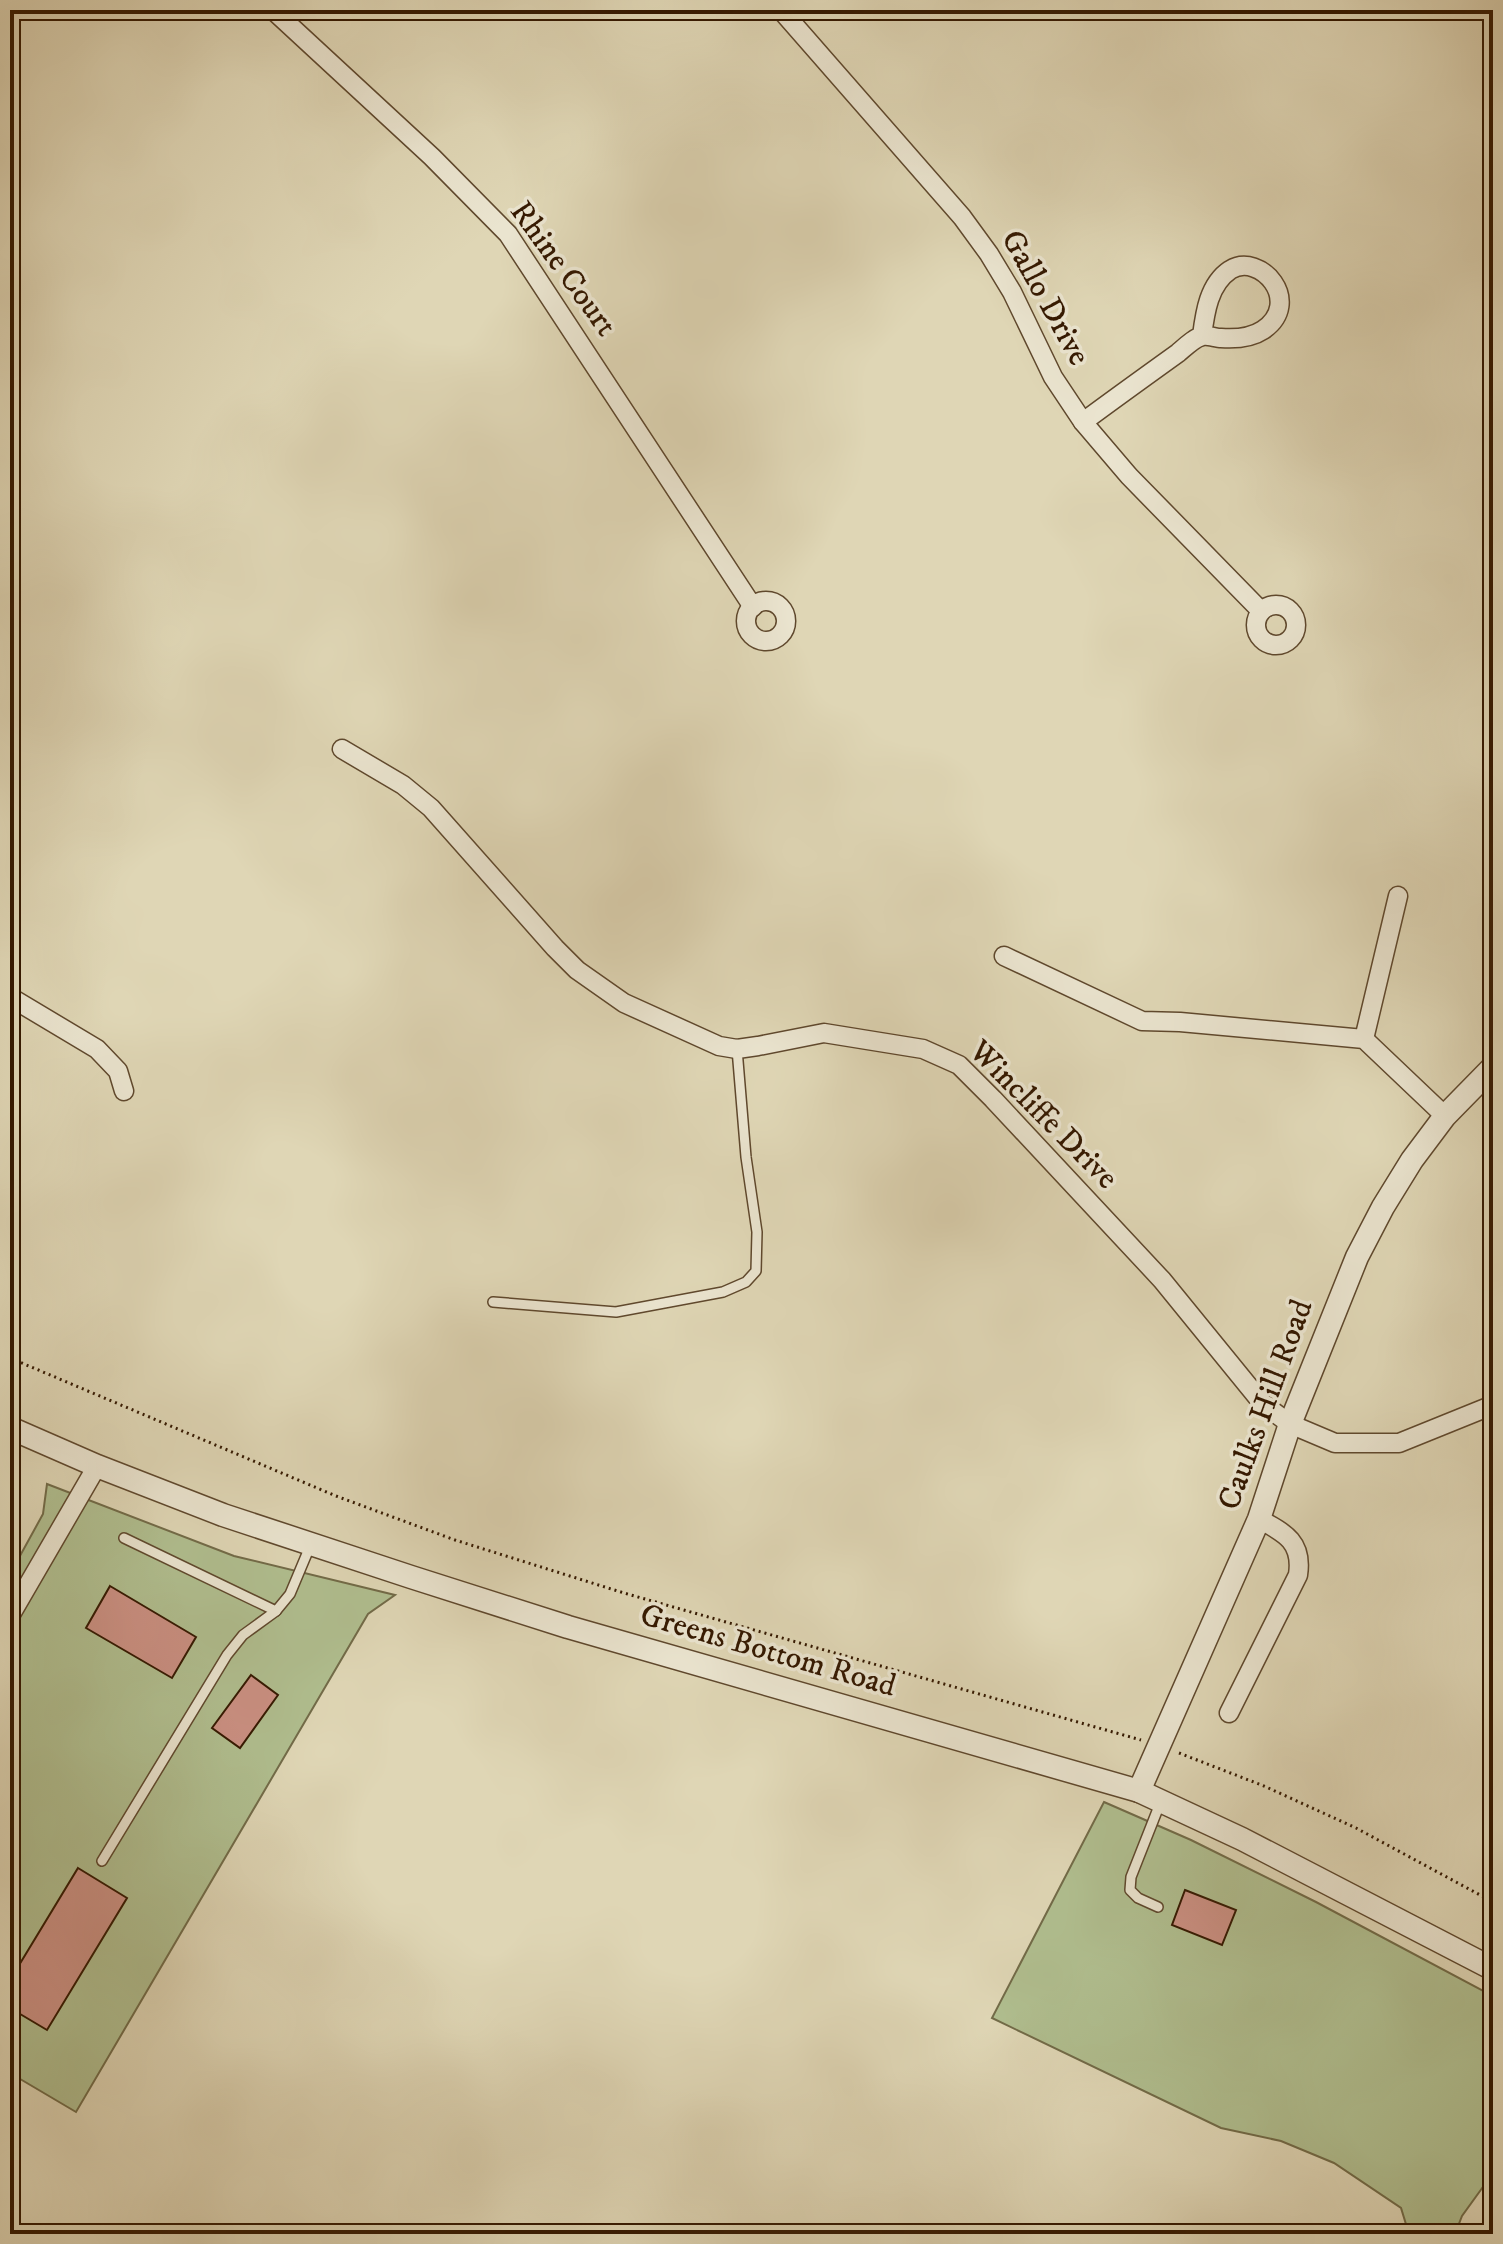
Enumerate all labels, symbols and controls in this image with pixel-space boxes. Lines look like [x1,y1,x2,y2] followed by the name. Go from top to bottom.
[501,194,625,344] street label: Rhine Court
[991,223,1099,373] street label: Gallo Drive
[959,1031,1126,1198] street label: Wincliffe Drive
[1209,1294,1323,1516] street label: Caulks Hill Road
[636,1595,900,1707] street label: Greens Bottom Road

